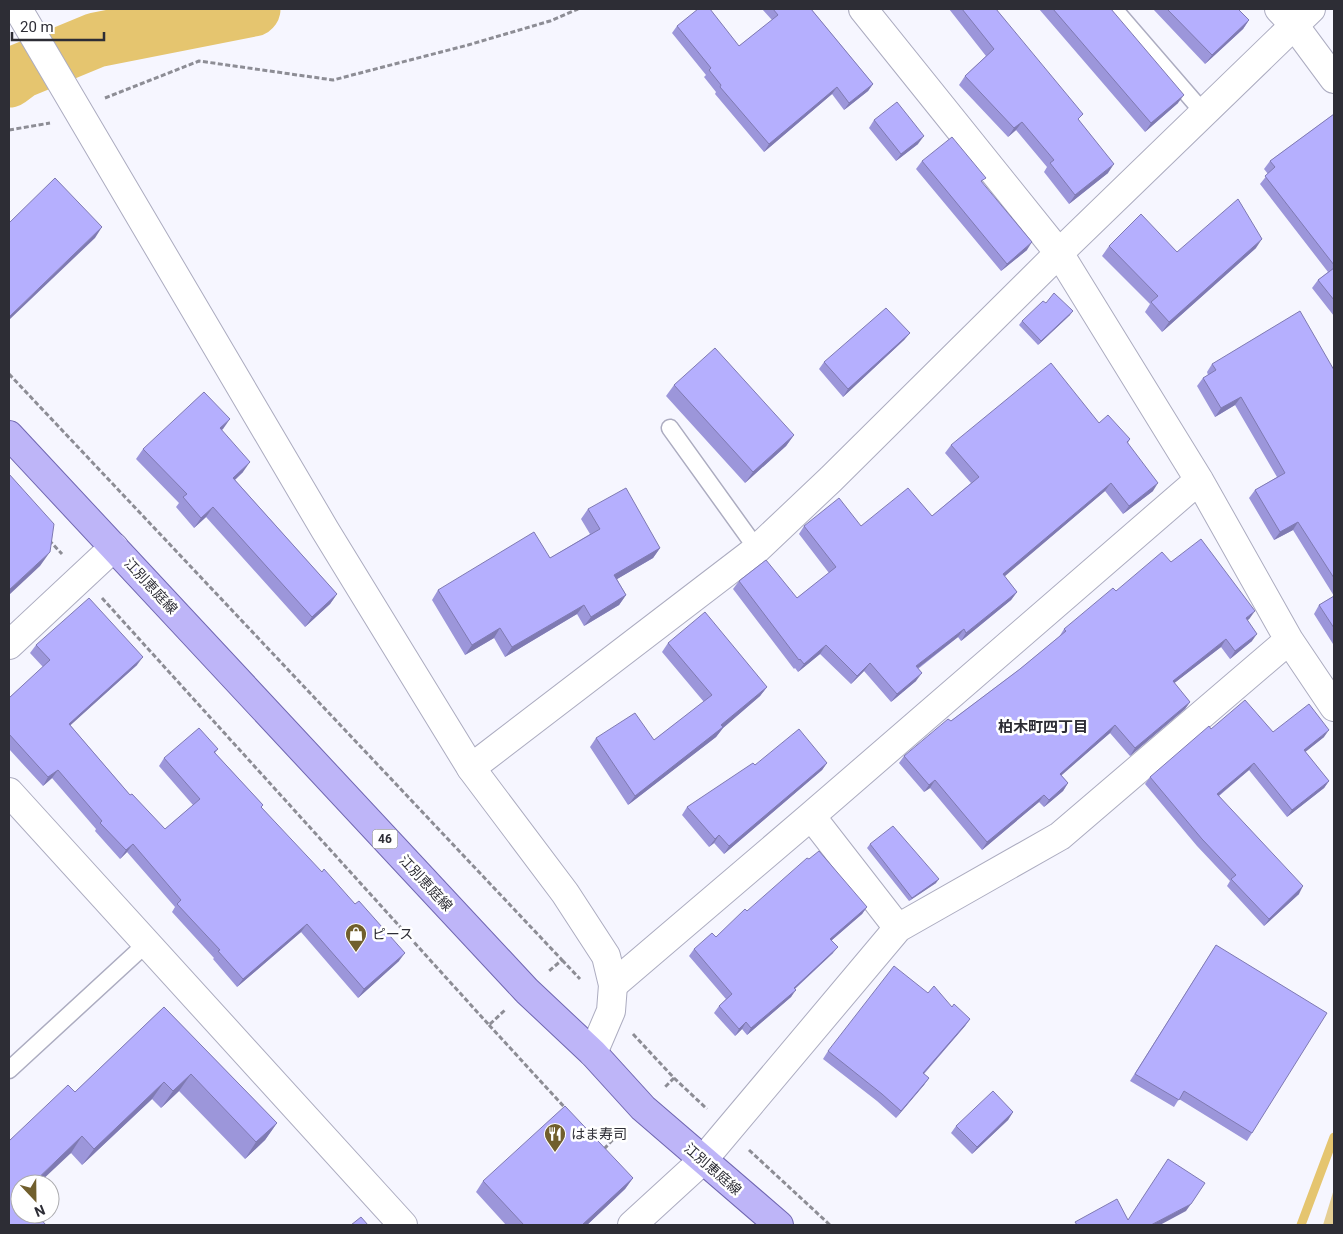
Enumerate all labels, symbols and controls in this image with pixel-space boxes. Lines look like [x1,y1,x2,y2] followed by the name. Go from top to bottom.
[12,10,105,42] scale bar
[20,18,54,36] text: 20 m
[121,555,181,617] street label: 江別恵庭線
[998,718,1088,736] district label: 柏木町四丁目
[372,830,398,849] road number: 46
[396,852,456,914] street label: 江別恵庭線
[344,922,368,953] shop icon: ピース
[372,926,413,942] place label: ピース
[543,1122,567,1153] restaurant icon: はま寿司
[571,1126,627,1142] place label: はま寿司
[681,1140,745,1198] street label: 江別恵庭線
[10,1174,60,1224] north arrow
[32,1202,47,1220] text: N

